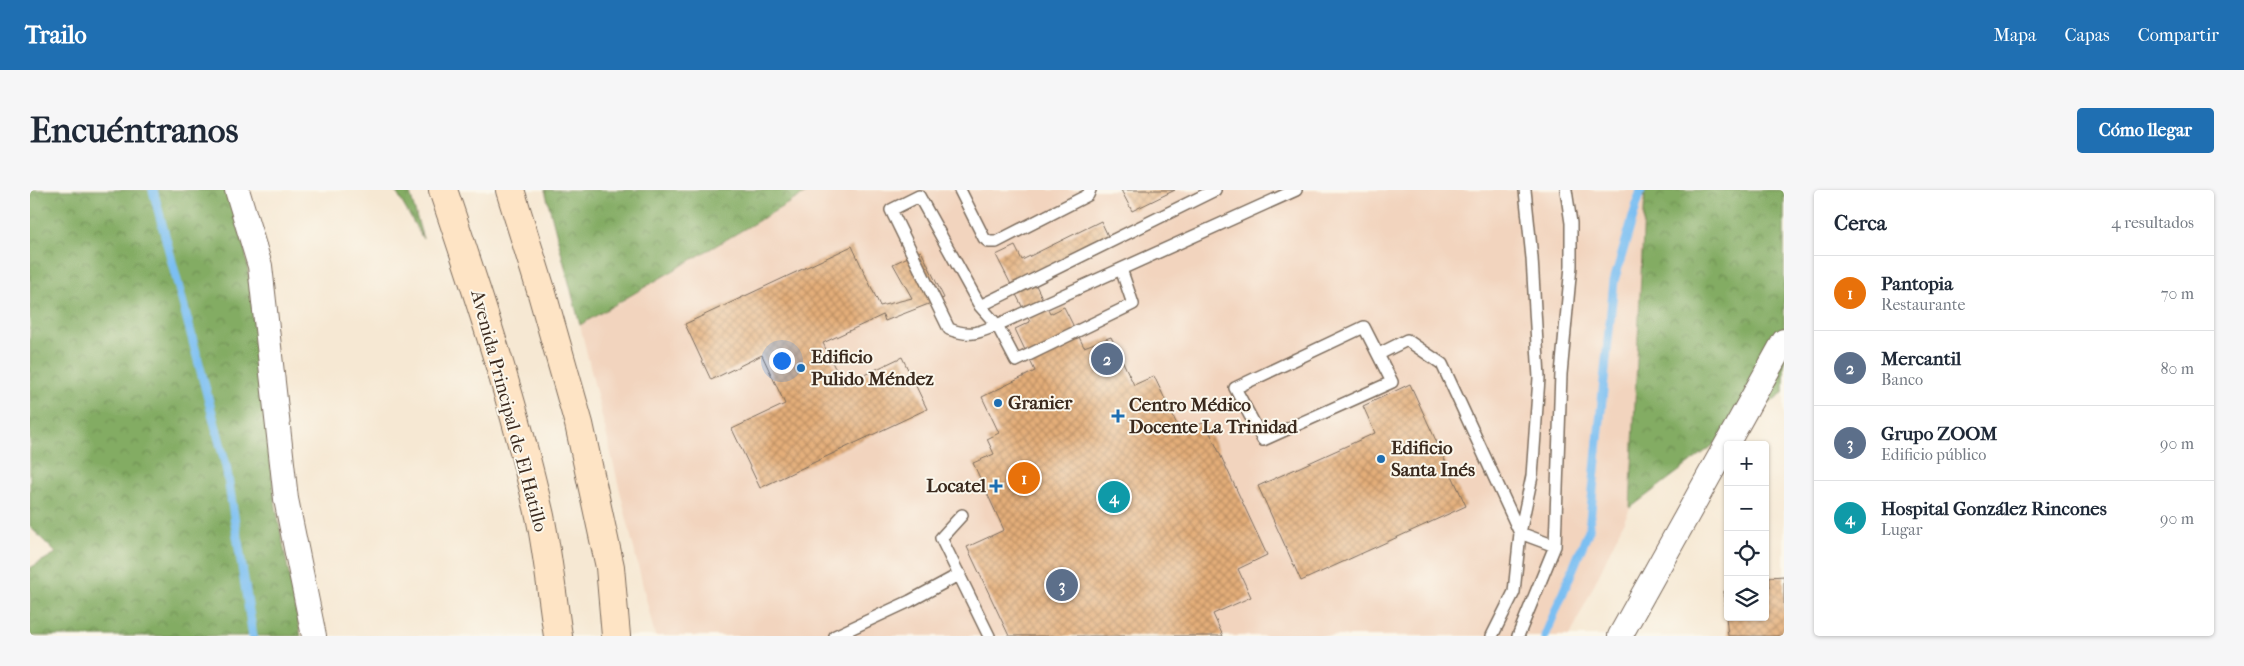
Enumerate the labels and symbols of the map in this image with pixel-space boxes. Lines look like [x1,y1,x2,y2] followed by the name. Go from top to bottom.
[466,287,552,535] street label: Avenida Principal de El Hatillo
[1091,340,1123,378] pin: 2
[811,346,934,390] place label: Edificio Pulido Méndez
[769,348,795,374] your location
[795,362,807,374] marker: Edificio Pulido Méndez
[1008,392,1073,414] place label: Granier
[1129,394,1298,438] place label: Centro Médico Docente La Trinidad
[992,397,1004,409] marker: Granier
[1111,409,1125,423] marker: Centro Médico Docente La Trinidad
[1391,437,1475,481] place label: Edificio Santa Inés
[1375,453,1387,465] marker: Edificio Santa Inés
[1008,459,1040,497] pin: 1
[926,475,987,497] place label: Locatel
[1098,478,1130,516] pin: 4
[990,480,1002,492] marker: Locatel
[1046,566,1078,604] pin: 3

